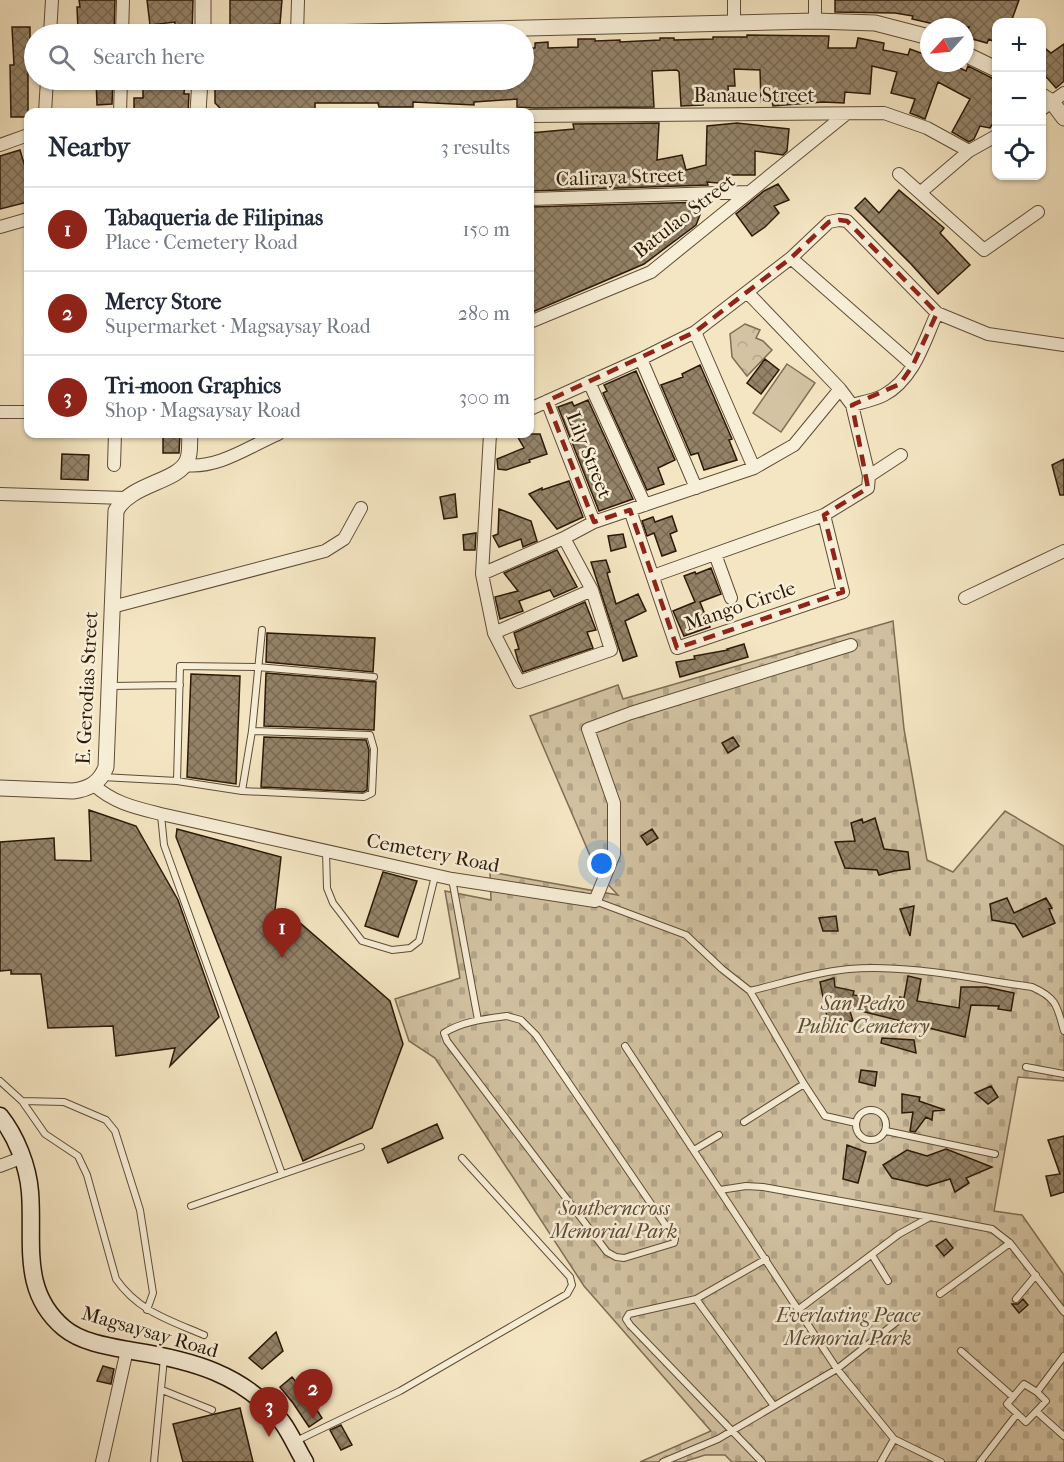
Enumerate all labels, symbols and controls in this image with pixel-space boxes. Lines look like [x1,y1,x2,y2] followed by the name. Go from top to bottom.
[920,18,974,72] north arrow
[992,18,1046,180] map controls
[992,18,1046,72] button: +
[24,24,534,90] search box
[45,41,78,74] icon: search
[93,44,205,70] text: Search here
[992,72,1046,126] button: −
[693,84,815,107] street label: Banaue Street
[992,126,1046,180] button: locate
[48,132,130,163] text: Nearby
[441,136,510,159] text: 3 results
[555,163,685,191] street label: Caliraya Street
[629,169,739,263] street label: Batulao Street
[105,205,323,231] text: Tabaqueria de Filipinas
[64,218,71,241] text: 1
[462,218,510,241] text: 150 m
[105,231,298,254] text: Place · Cemetery Road
[105,289,221,315] text: Mercy Store
[62,302,73,325] text: 2
[458,302,510,325] text: 280 m
[105,315,371,338] text: Supermarket · Magsaysay Road
[105,373,281,399] text: Tri-moon Graphics
[63,386,72,409] text: 3
[459,386,510,409] text: 300 m
[105,399,301,422] text: Shop · Magsaysay Road
[561,409,617,501] street label: Lily Street
[681,576,799,636] street label: Mango Circle
[72,611,102,765] street label: E. Gerodias Street
[365,829,502,877] street label: Cemetery Road
[587,849,616,878] your location
[262,908,302,958] pin: 1
[796,992,930,1038] park label: San Pedro Public Cemetery
[549,1197,677,1243] park label: Southerncross Memorial Park
[79,1302,222,1363] street label: Magsaysay Road
[775,1304,921,1350] park label: Everlasting Peace Memorial Park
[294,1370,332,1419] pin: 2
[250,1388,288,1437] pin: 3

